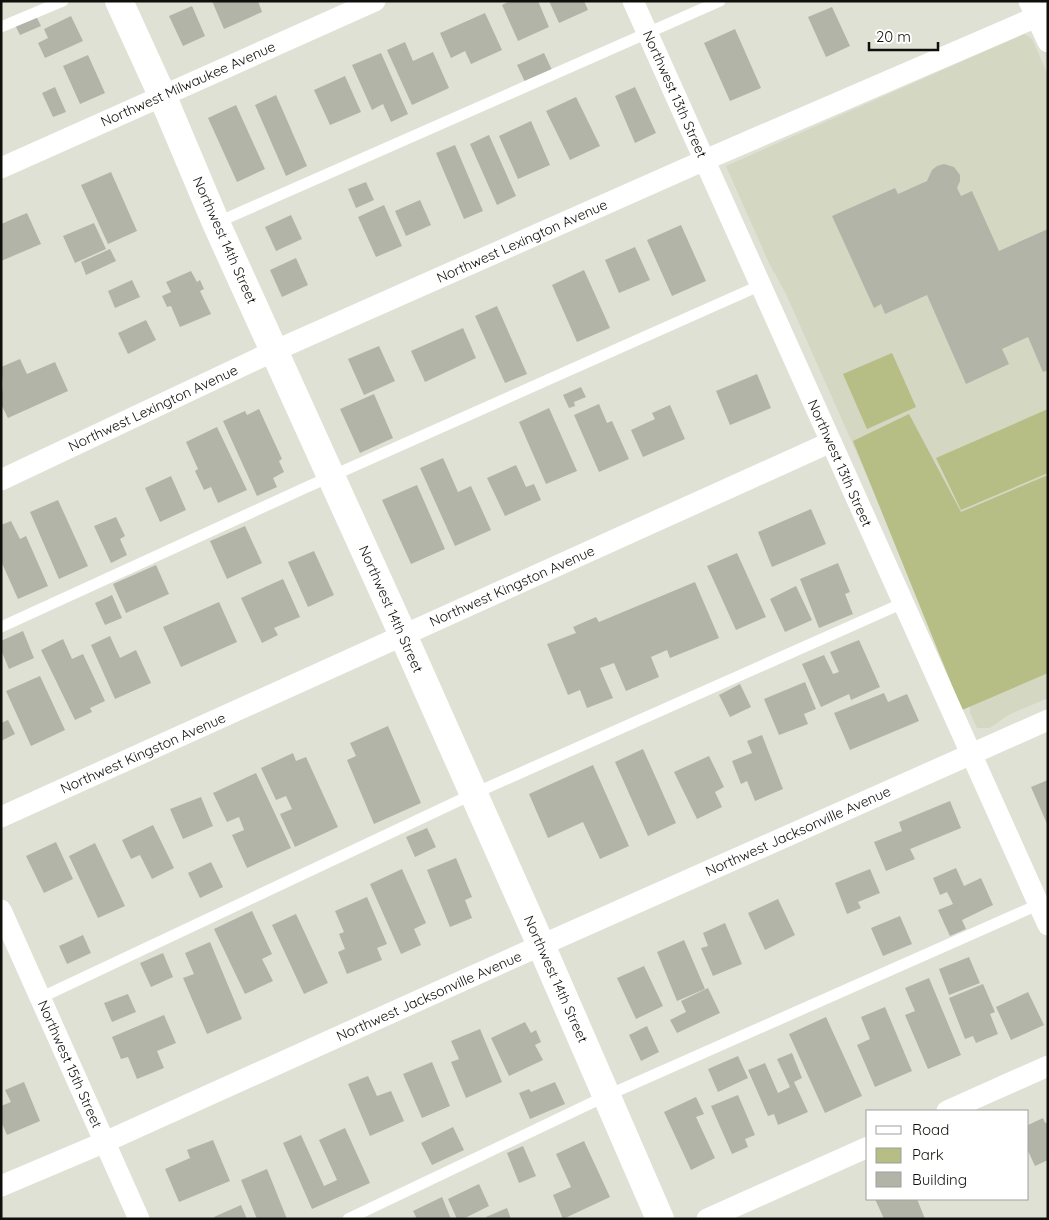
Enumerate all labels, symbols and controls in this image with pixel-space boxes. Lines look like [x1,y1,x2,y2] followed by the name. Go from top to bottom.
[869,20,938,52] scale bar
[639,27,711,161] street label: Northwest 13th Street
[876,27,911,46] text: 20 m
[98,37,278,131] street label: Northwest Milwaukee Avenue
[189,174,261,307] street label: Northwest 14th Street
[434,195,610,287] street label: Northwest Lexington Avenue
[65,361,241,455] street label: Northwest Lexington Avenue
[804,396,876,530] street label: Northwest 13th Street
[427,541,597,631] street label: Northwest Kingston Avenue
[355,543,427,676] street label: Northwest 14th Street
[58,708,228,798] street label: Northwest Kingston Avenue
[703,782,893,880] street label: Northwest Jacksonville Avenue
[520,913,592,1046] street label: Northwest 14th Street
[334,947,524,1045] street label: Northwest Jacksonville Avenue
[34,997,106,1131] street label: Northwest 15th Street
[866,1110,1029,1200] legend
[912,1120,949,1139] text: Road
[912,1145,944,1164] text: Park
[912,1170,967,1189] text: Building

